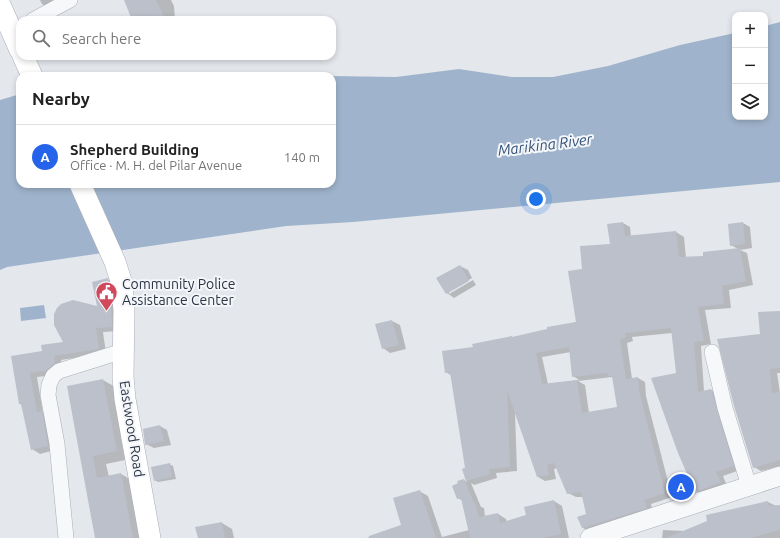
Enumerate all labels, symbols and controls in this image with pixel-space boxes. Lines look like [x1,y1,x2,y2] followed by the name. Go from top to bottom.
[732,12,768,120] map controls
[732,12,768,48] button: +
[16,16,336,60] search box
[30,27,52,49] icon: search
[62,30,141,47] text: Search here
[732,48,768,84] button: −
[732,84,768,120] button: layers
[32,89,90,108] text: Nearby
[497,130,594,159] water label: Marikina River
[70,141,199,158] text: Shepherd Building
[40,150,50,164] text: A
[284,150,320,164] text: 140 m
[70,158,242,172] text: Office · M. H. del Pilar Avenue
[526,189,546,209] your location
[122,276,235,308] place label: Community Police Assistance Center
[93,279,119,312] public building icon: Community Police Assistance Center
[116,380,148,478] street label: Eastwood Road
[668,472,694,502] pin: A

